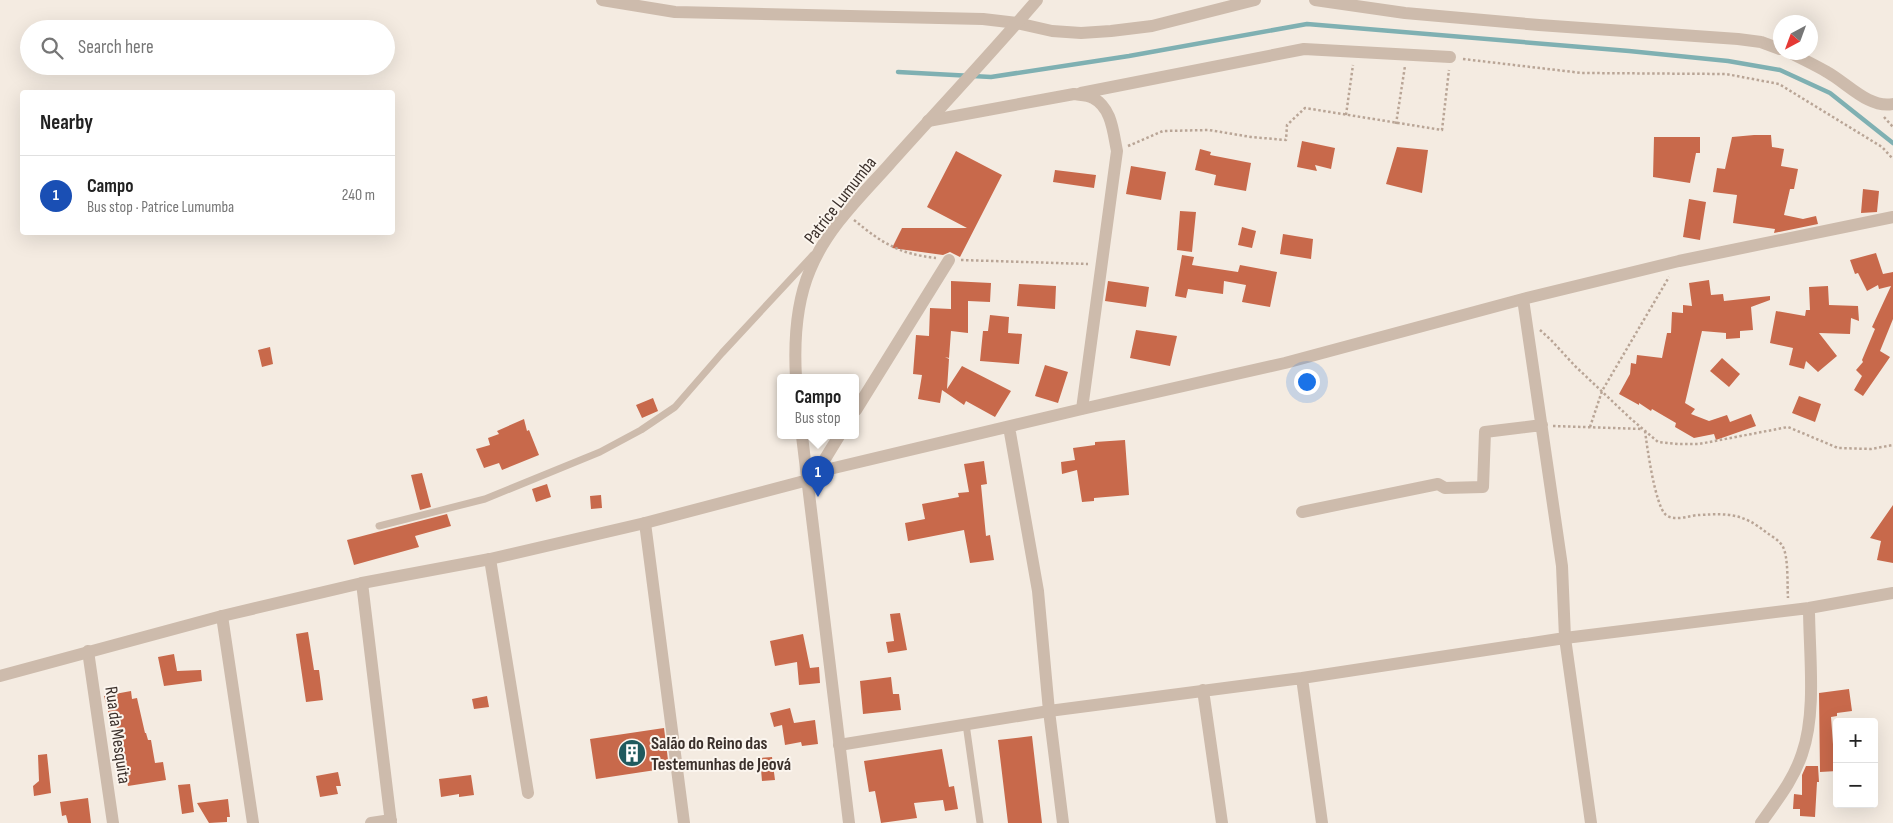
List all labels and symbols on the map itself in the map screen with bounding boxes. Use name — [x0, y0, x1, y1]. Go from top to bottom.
north arrow — [1773, 15, 1818, 60]
street label: Patrice Lumumba — [800, 153, 881, 248]
your location — [1294, 369, 1320, 395]
pin: 1 — [802, 456, 834, 497]
street label: Rua da Mesquita — [100, 685, 135, 785]
place label: Salão do Reino das Testemunhas de Jeová — [651, 733, 791, 775]
building icon: Salão do Reino das Testemunhas de Jeová — [617, 738, 647, 768]

